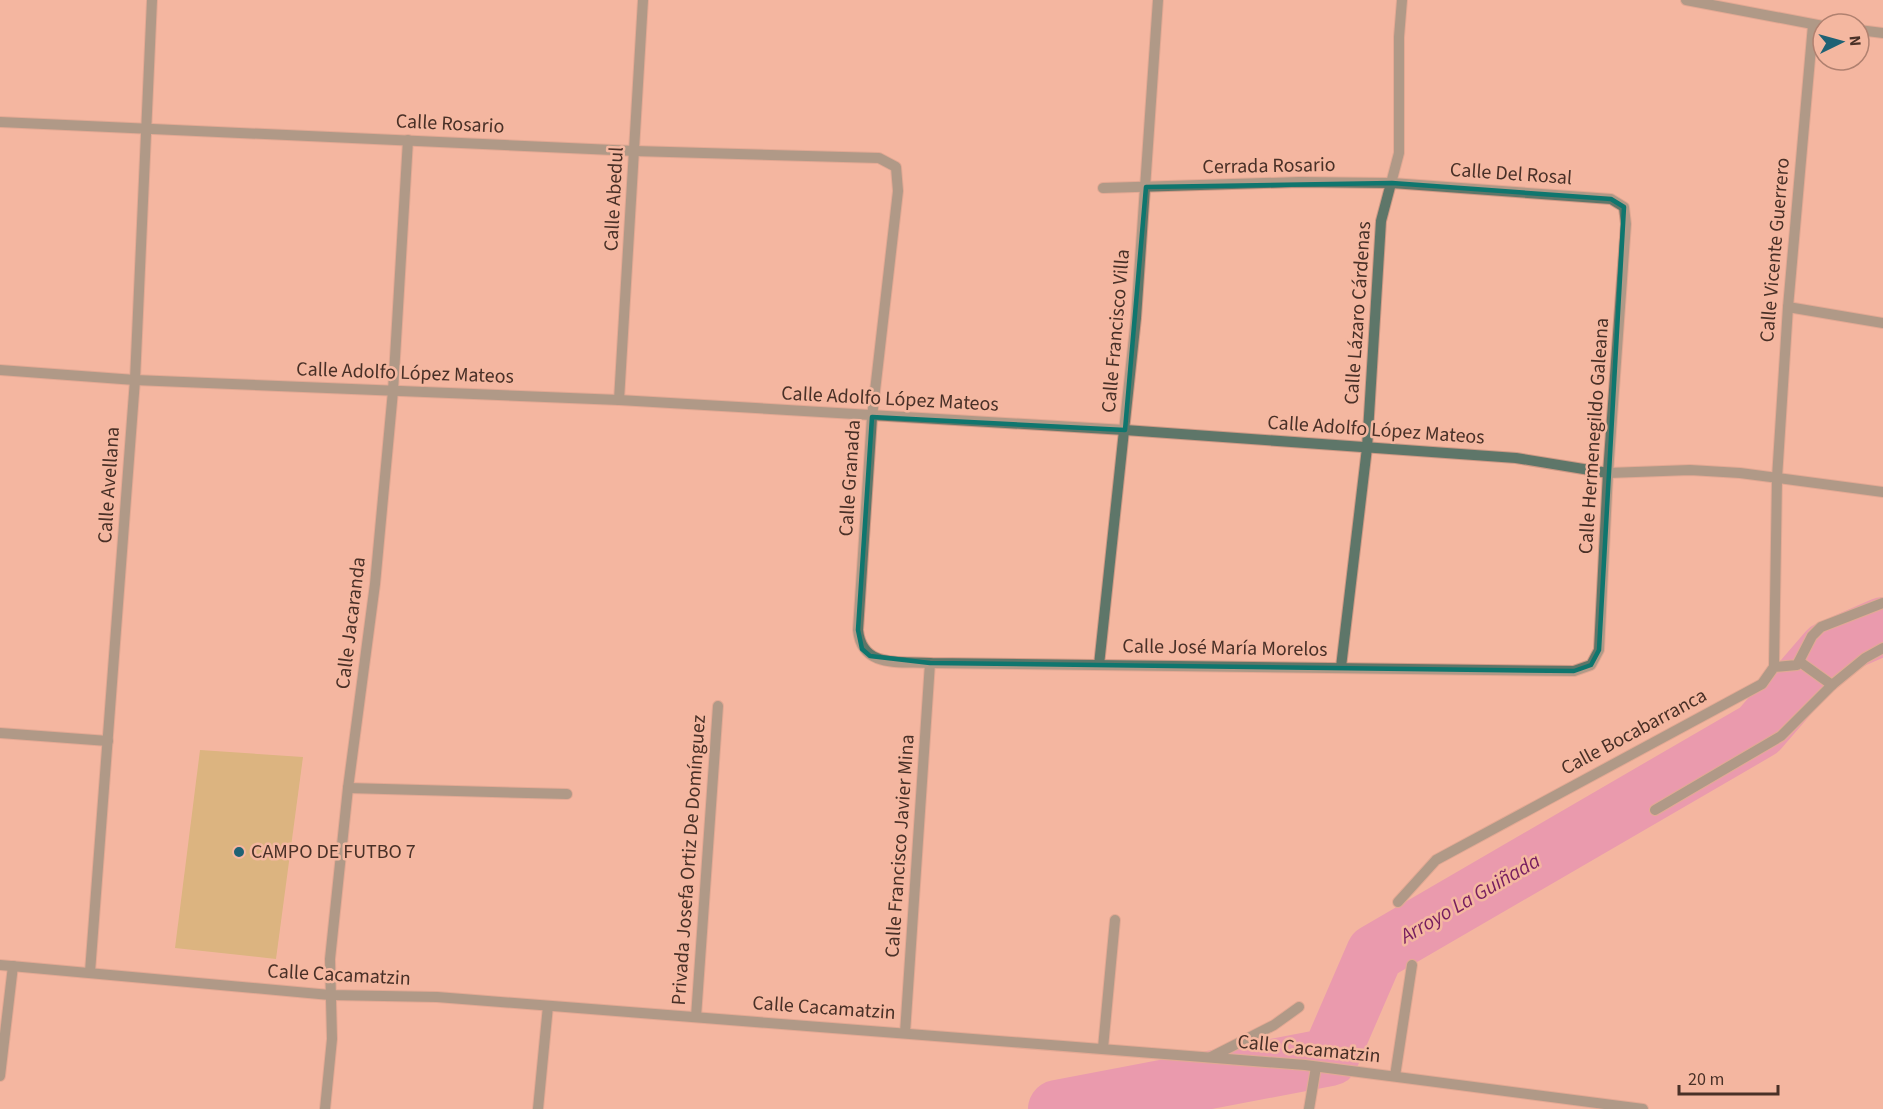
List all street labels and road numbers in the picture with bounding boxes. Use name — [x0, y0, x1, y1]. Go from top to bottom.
street label: Calle Rosario — [395, 107, 505, 141]
street label: Calle Abedul — [597, 146, 631, 252]
street label: Cerrada Rosario — [1202, 151, 1336, 181]
street label: Calle Del Rosal — [1449, 156, 1573, 192]
street label: Calle Vicente Guerrero — [1753, 157, 1797, 343]
street label: Calle Lázaro Cárdenas — [1338, 220, 1378, 406]
street label: Calle Francisco Villa — [1095, 248, 1137, 414]
street label: Calle Hermenegildo Galeana — [1572, 317, 1616, 555]
street label: Calle Adolfo López Mateos — [296, 355, 514, 391]
street label: Calle Adolfo López Mateos — [781, 379, 999, 419]
street label: Calle Adolfo López Mateos — [1266, 408, 1486, 452]
street label: Calle Granada — [832, 419, 868, 537]
street label: Calle Avellana — [91, 426, 127, 544]
street label: Calle Jacaranda — [329, 555, 373, 691]
street label: Calle José María Morelos — [1122, 632, 1328, 664]
street label: Calle Bocabarranca — [1556, 682, 1712, 782]
street label: Privada Josefa Ortiz De Domínguez — [665, 714, 713, 1006]
street label: Calle Francisco Javier Mina — [878, 733, 922, 959]
street label: Calle Cacamatzin — [267, 957, 411, 993]
street label: Calle Cacamatzin — [751, 989, 897, 1027]
street label: Calle Cacamatzin — [1236, 1028, 1382, 1070]

